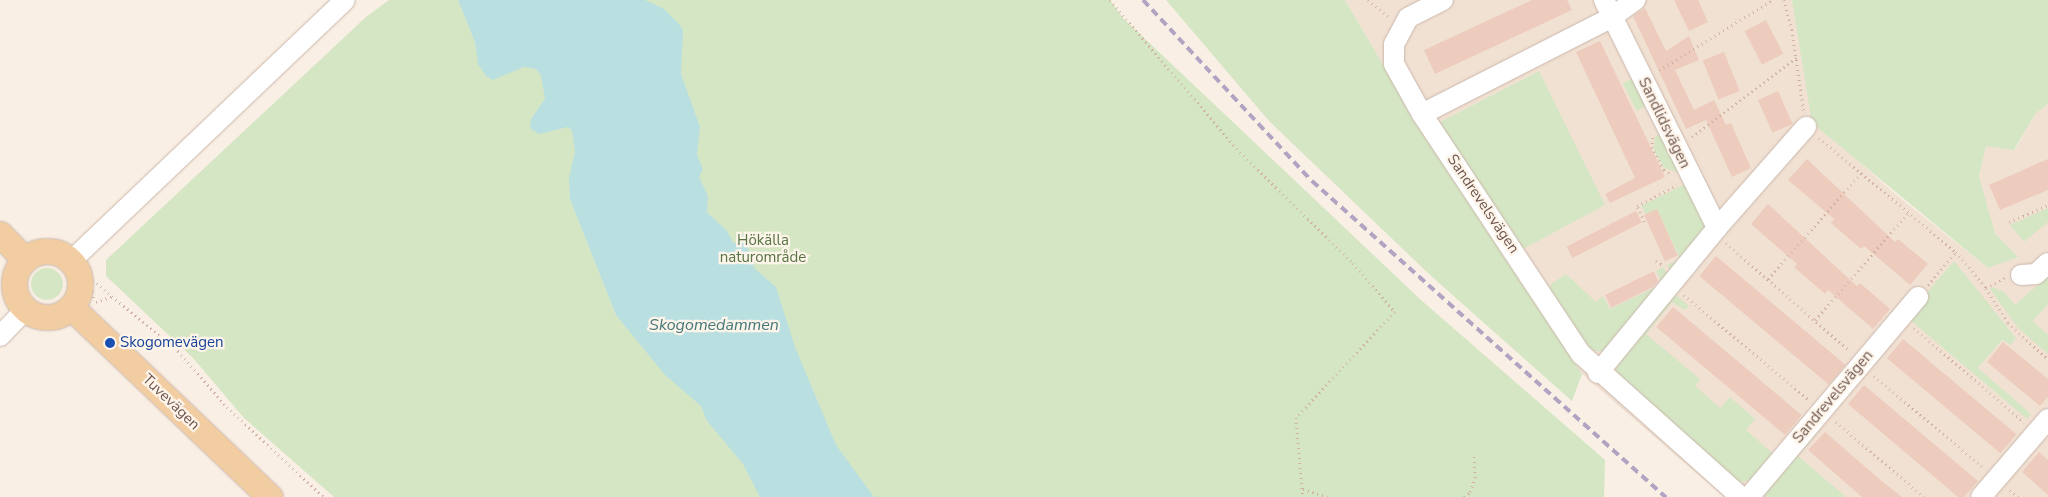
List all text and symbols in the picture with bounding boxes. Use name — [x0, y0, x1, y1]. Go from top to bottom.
street label: Sandlidsvägen — [1634, 75, 1694, 171]
street label: Sandrevelsvägen — [1443, 151, 1523, 257]
park label: Hökälla naturområde — [720, 231, 806, 266]
water label: Skogomedammen — [649, 315, 779, 335]
place label: Skogomevägen — [120, 334, 224, 352]
marker: Skogomevägen — [104, 337, 116, 349]
street label: Sandrevelsvägen — [1789, 347, 1877, 447]
street label: Tuvevägen — [139, 370, 203, 434]

